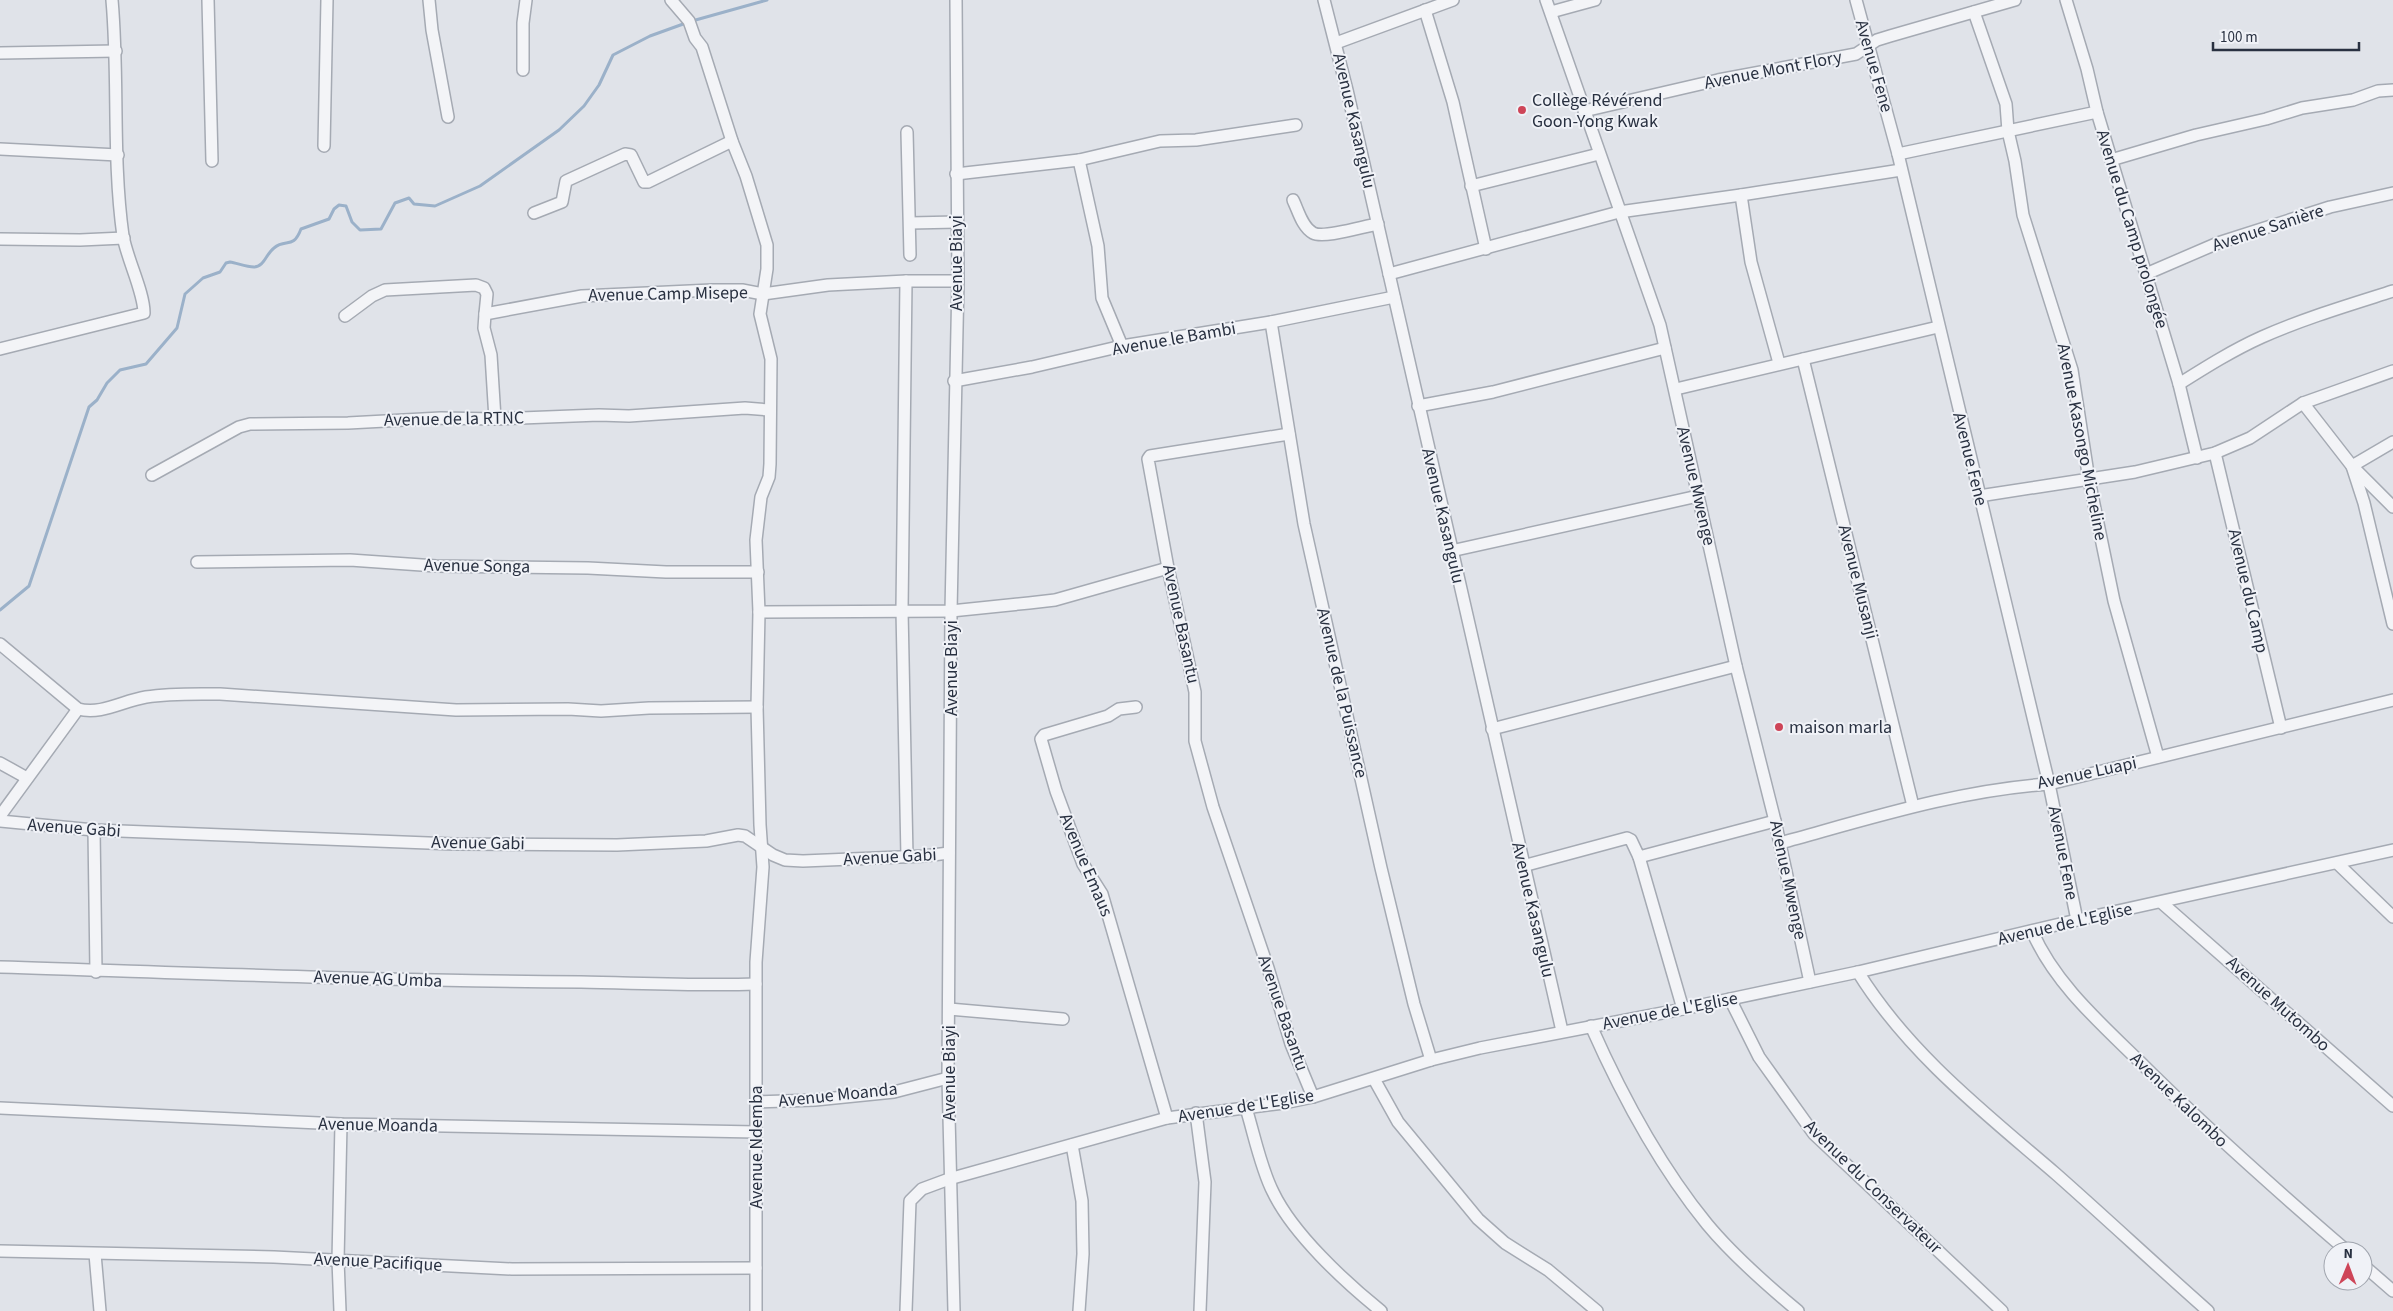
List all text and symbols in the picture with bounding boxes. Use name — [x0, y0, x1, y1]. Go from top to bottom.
street label: Avenue Fene — [1849, 17, 1899, 115]
scale bar — [2213, 20, 2359, 52]
text: 100 m — [2220, 27, 2258, 48]
street label: Avenue Mont Flory — [1702, 44, 1845, 96]
street label: Avenue Kasangulu — [1326, 51, 1382, 191]
place label: Collège Révérend Goon-Yong Kwak — [1532, 88, 1663, 134]
marker: Collège Révérend Goon-Yong Kwak — [1516, 104, 1528, 116]
street label: Avenue du Camp prolongée — [2090, 126, 2174, 332]
street label: Avenue Sanière — [2209, 198, 2327, 258]
street label: Avenue Biayi — [944, 215, 969, 311]
street label: Avenue Camp Misepe — [588, 280, 748, 308]
street label: Avenue le Bambi — [1110, 316, 1238, 362]
street label: Avenue Kasongo Micheline — [2051, 341, 2113, 543]
street label: Avenue de la RTNC — [384, 405, 524, 433]
street label: Avenue Fene — [1946, 410, 1994, 508]
street label: Avenue Mwenge — [1670, 424, 1722, 548]
street label: Avenue Kasangulu — [1415, 446, 1471, 586]
street label: Avenue Musanji — [1832, 522, 1884, 642]
street label: Avenue du Camp — [2222, 526, 2274, 656]
street label: Avenue Songa — [424, 553, 530, 579]
street label: Avenue Basantu — [1156, 562, 1206, 686]
street label: Avenue de la Puissance — [1310, 605, 1374, 781]
street label: Avenue Biayi — [939, 620, 964, 716]
place label: maison marla — [1789, 715, 1892, 740]
marker: maison marla — [1773, 721, 1785, 733]
street label: Avenue Luapi — [2035, 750, 2139, 796]
street label: Avenue Fene — [2042, 804, 2084, 902]
street label: Avenue Emaus — [1053, 810, 1119, 920]
street label: Avenue Gabi — [26, 812, 122, 844]
street label: Avenue Mwenge — [1763, 818, 1813, 942]
street label: Avenue Gabi — [431, 830, 525, 856]
street label: Avenue Kasangulu — [1505, 840, 1561, 980]
street label: Avenue Gabi — [843, 842, 937, 872]
street label: Avenue de L'Eglise — [1995, 896, 2135, 952]
street label: Avenue Mutombo — [2221, 950, 2335, 1058]
street label: Avenue Basantu — [1251, 952, 1315, 1074]
street label: Avenue AG Umba — [313, 964, 443, 994]
street label: Avenue de L'Eglise — [1600, 986, 1740, 1036]
street label: Avenue Biayi — [937, 1025, 962, 1121]
street label: Avenue Kalombo — [2124, 1047, 2234, 1153]
street label: Avenue Moanda — [777, 1076, 899, 1114]
street label: Avenue de L'Eglise — [1176, 1083, 1316, 1129]
street label: Avenue Ndemba — [744, 1085, 769, 1209]
street label: Avenue Moanda — [318, 1111, 438, 1139]
street label: Avenue du Conservateur — [1798, 1114, 1948, 1260]
north arrow — [2323, 1241, 2373, 1291]
text: N — [2343, 1244, 2353, 1264]
street label: Avenue Pacifique — [313, 1246, 443, 1278]

